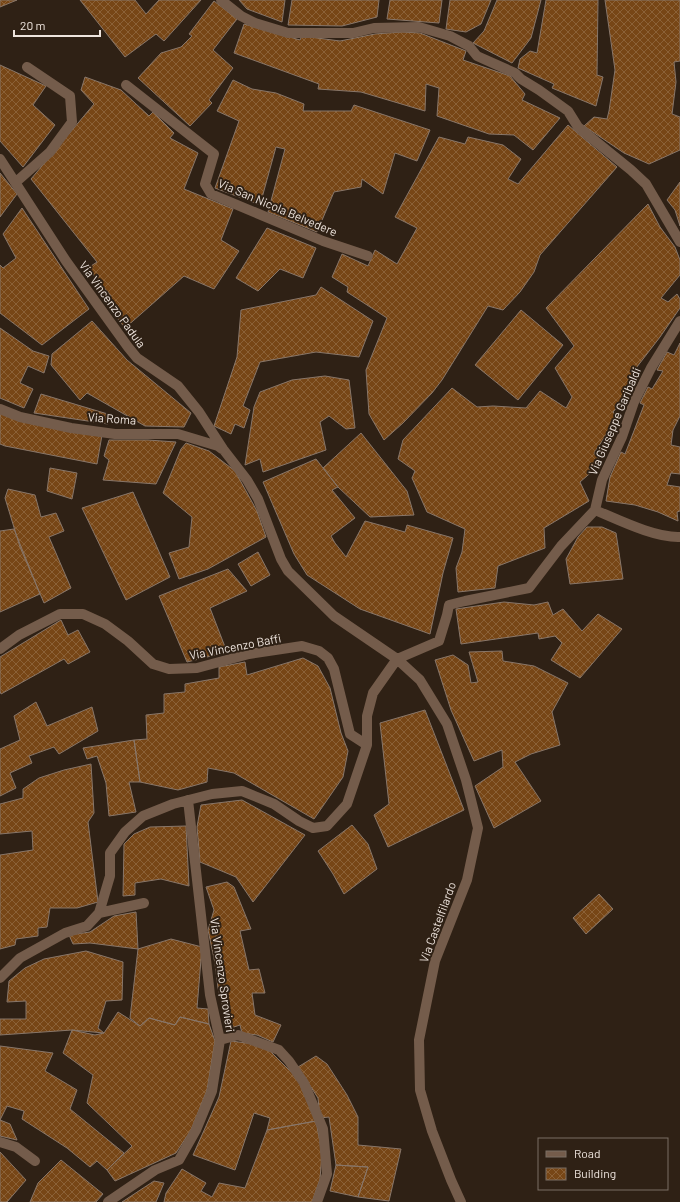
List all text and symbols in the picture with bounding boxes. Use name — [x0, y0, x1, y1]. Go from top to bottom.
scale bar — [14, 12, 100, 38]
text: 20 m — [20, 18, 46, 32]
street label: Via San Nicola Belvedere — [216, 176, 340, 238]
street label: Via Vincenzo Padula — [77, 258, 149, 350]
street label: Via Giuseppe Garibaldi — [585, 365, 643, 477]
street label: Via Roma — [87, 409, 137, 427]
street label: Via Vincenzo Baffi — [188, 630, 282, 662]
street label: Via Castelfilardo — [416, 880, 458, 964]
street label: Via Vincenzo Sprovieri — [208, 917, 238, 1033]
legend — [538, 1138, 668, 1190]
text: Road — [574, 1146, 601, 1160]
text: Building — [574, 1166, 616, 1180]

